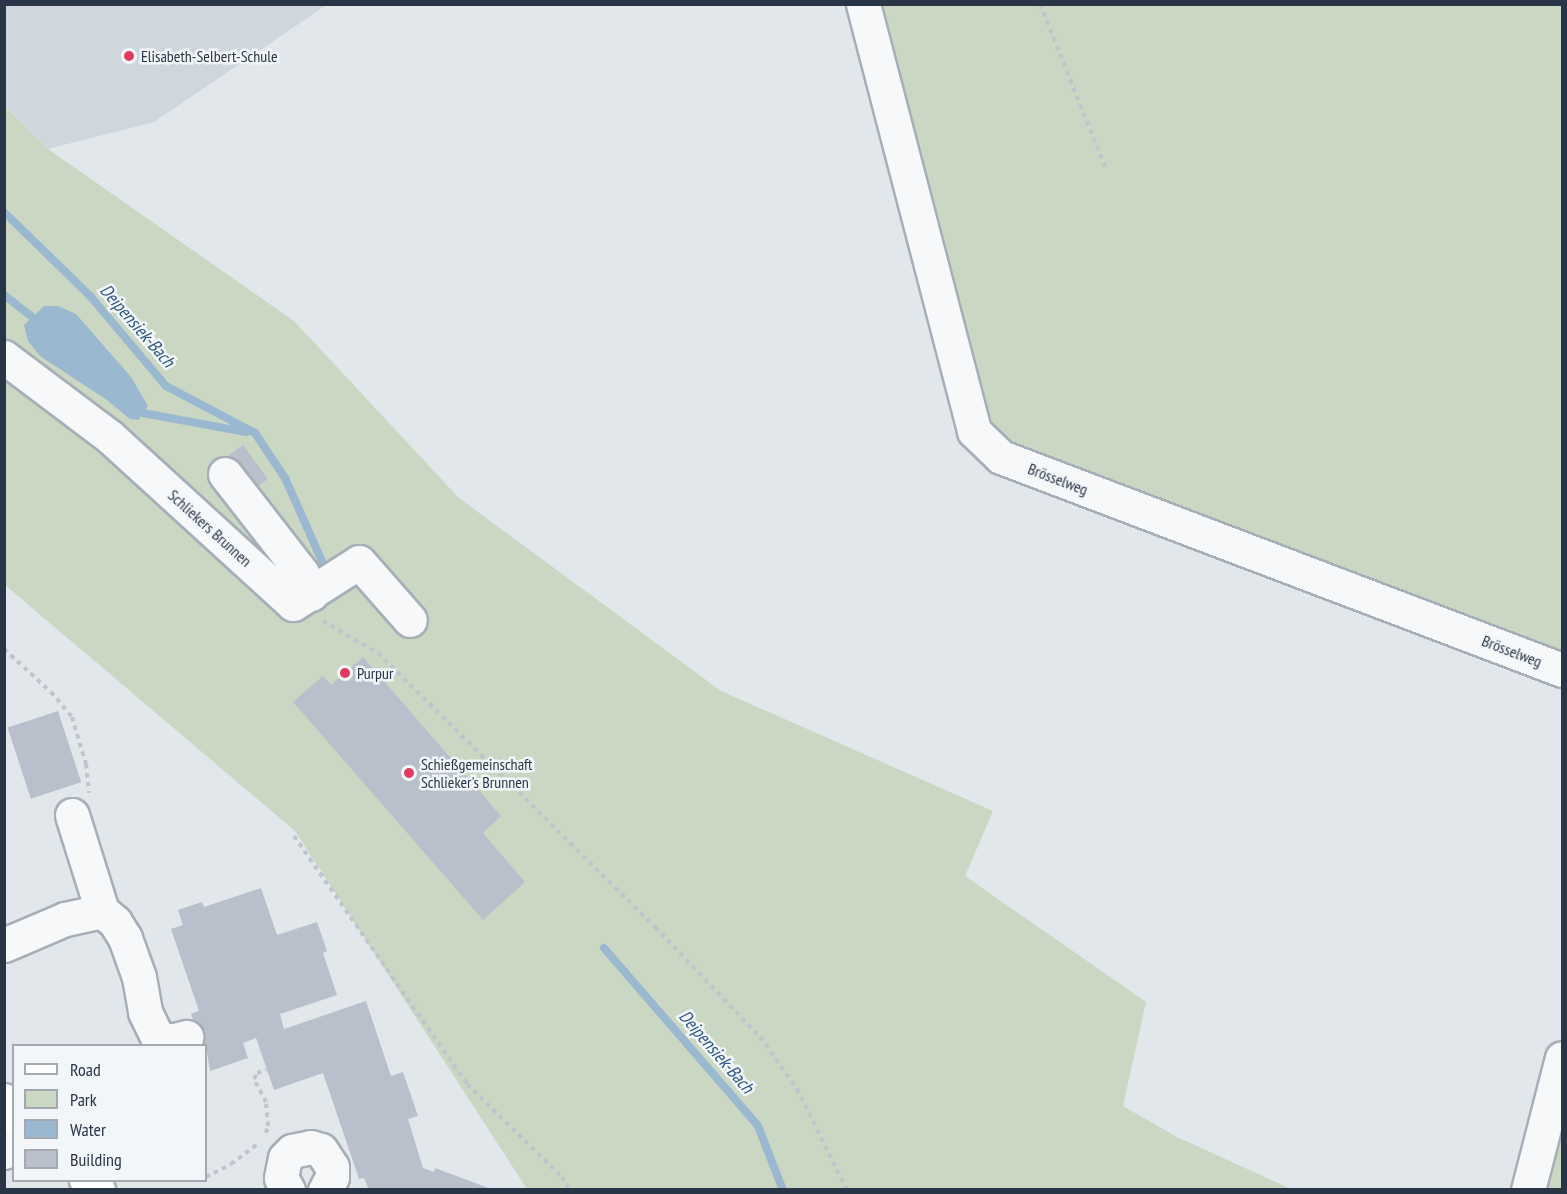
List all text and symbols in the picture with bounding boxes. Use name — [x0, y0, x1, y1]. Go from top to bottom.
place label: Elisabeth-Selbert-Schule — [141, 46, 278, 66]
marker: Elisabeth-Selbert-Schule — [122, 49, 136, 63]
water label: Deipensiek-Bach — [95, 280, 179, 372]
street label: Brösselweg — [1025, 459, 1091, 499]
street label: Schliekers Brunnen — [164, 485, 256, 571]
street label: Brösselweg — [1479, 631, 1545, 671]
place label: Purpur — [357, 663, 393, 683]
marker: Purpur — [338, 666, 352, 680]
place label: Schießgemeinschaft Schlieker's Brunnen — [421, 754, 532, 792]
marker: Schießgemeinschaft Schlieker's Brunnen — [402, 766, 416, 780]
water label: Deipensiek-Bach — [674, 1006, 758, 1098]
legend — [12, 1044, 207, 1182]
text: Road — [70, 1058, 101, 1081]
text: Park — [70, 1088, 97, 1111]
text: Water — [70, 1118, 106, 1141]
text: Building — [70, 1148, 122, 1171]

